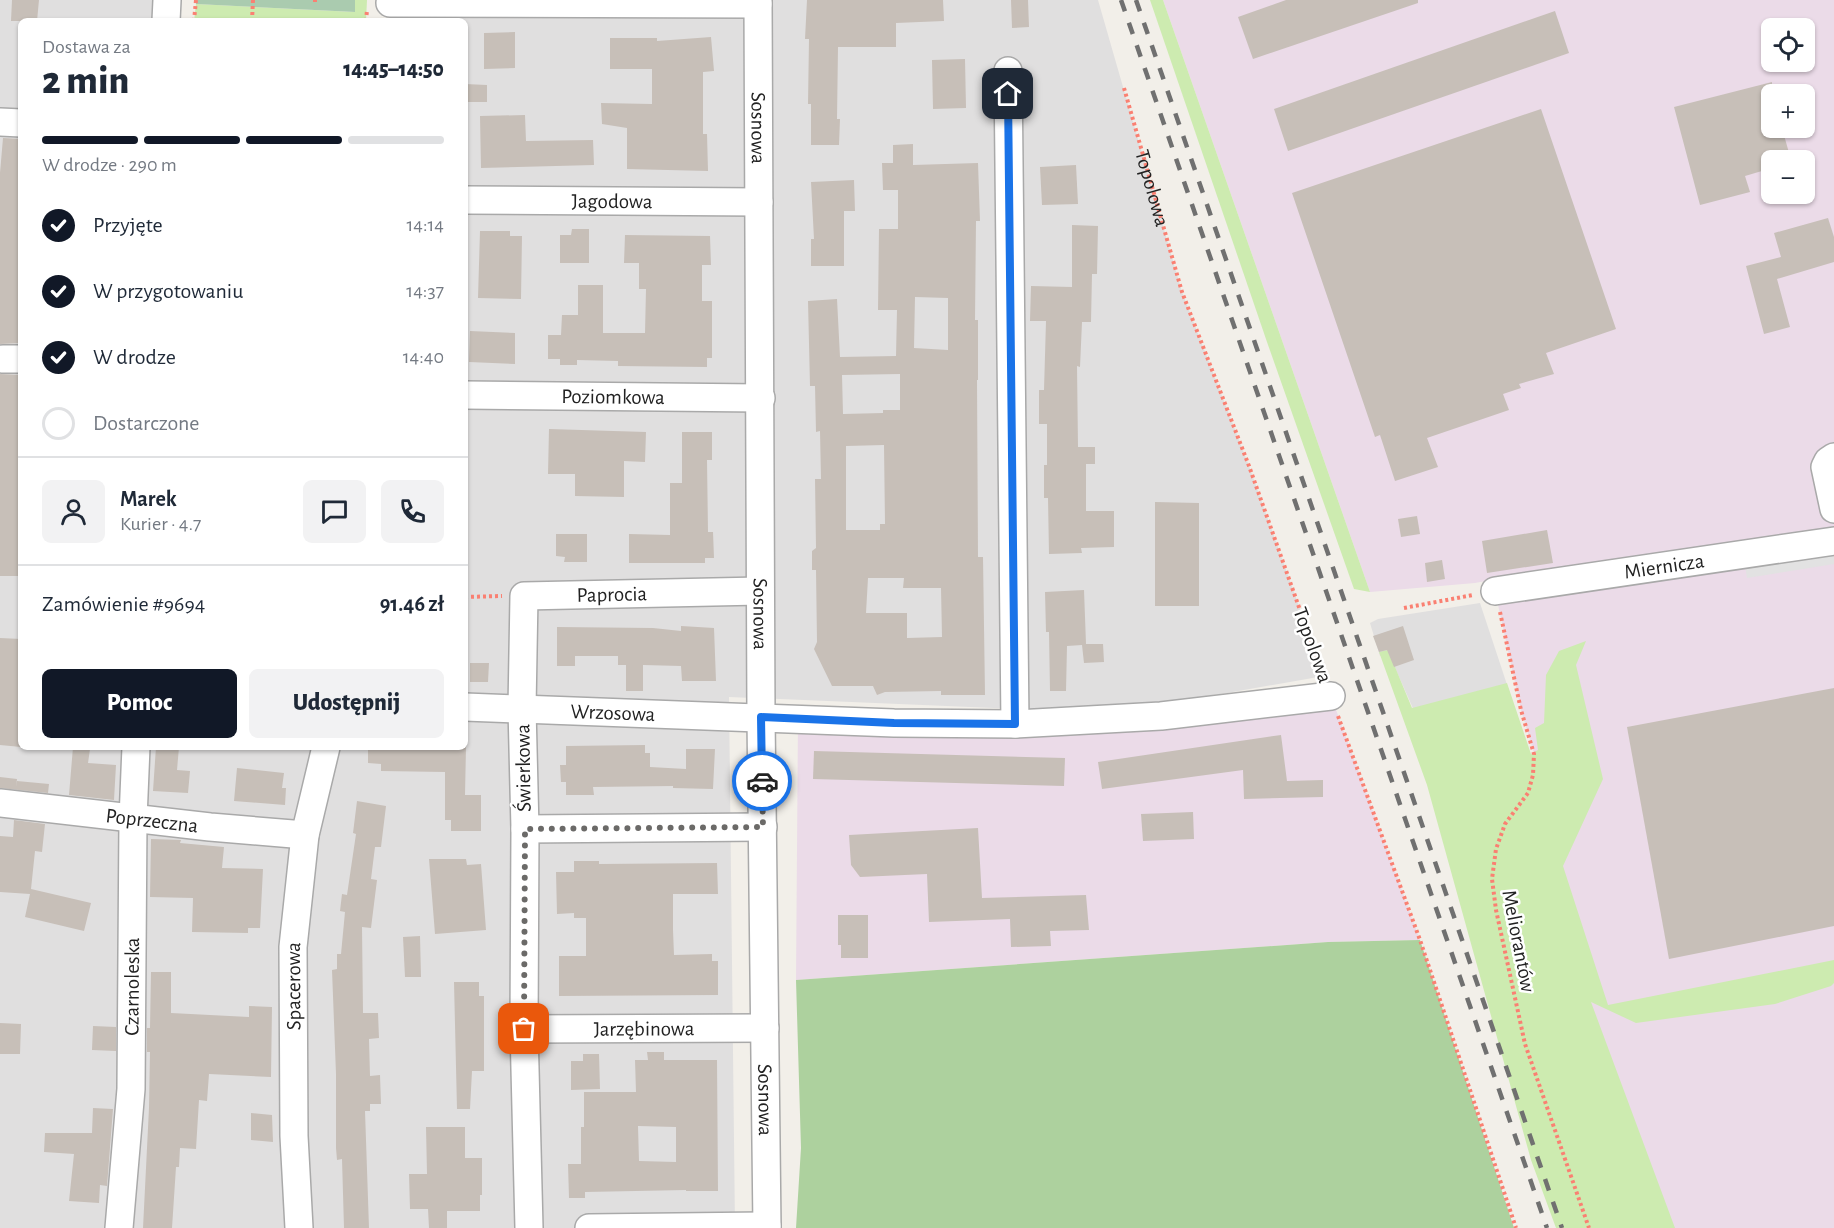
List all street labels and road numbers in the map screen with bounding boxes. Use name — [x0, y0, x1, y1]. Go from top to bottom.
street label: Sosnowa — [747, 92, 769, 164]
street label: Topolowa — [1131, 147, 1173, 229]
street label: Jagodowa — [572, 191, 653, 212]
street label: Poziomkowa — [561, 386, 665, 408]
street label: Miernicza — [1623, 550, 1706, 583]
street label: Sosnowa — [749, 578, 771, 650]
street label: Paprocia — [576, 583, 648, 606]
street label: Topolowa — [1289, 604, 1336, 686]
street label: Wrzosowa — [570, 701, 656, 725]
street label: Świerkowa — [509, 724, 535, 812]
street label: Poprzeczna — [105, 805, 200, 837]
street label: Meliorantów — [1498, 888, 1539, 994]
street label: Czarnoleska — [121, 937, 143, 1036]
street label: Spacerowa — [283, 941, 305, 1030]
street label: Jarzębinowa — [594, 1018, 695, 1040]
street label: Sosnowa — [754, 1064, 776, 1136]

